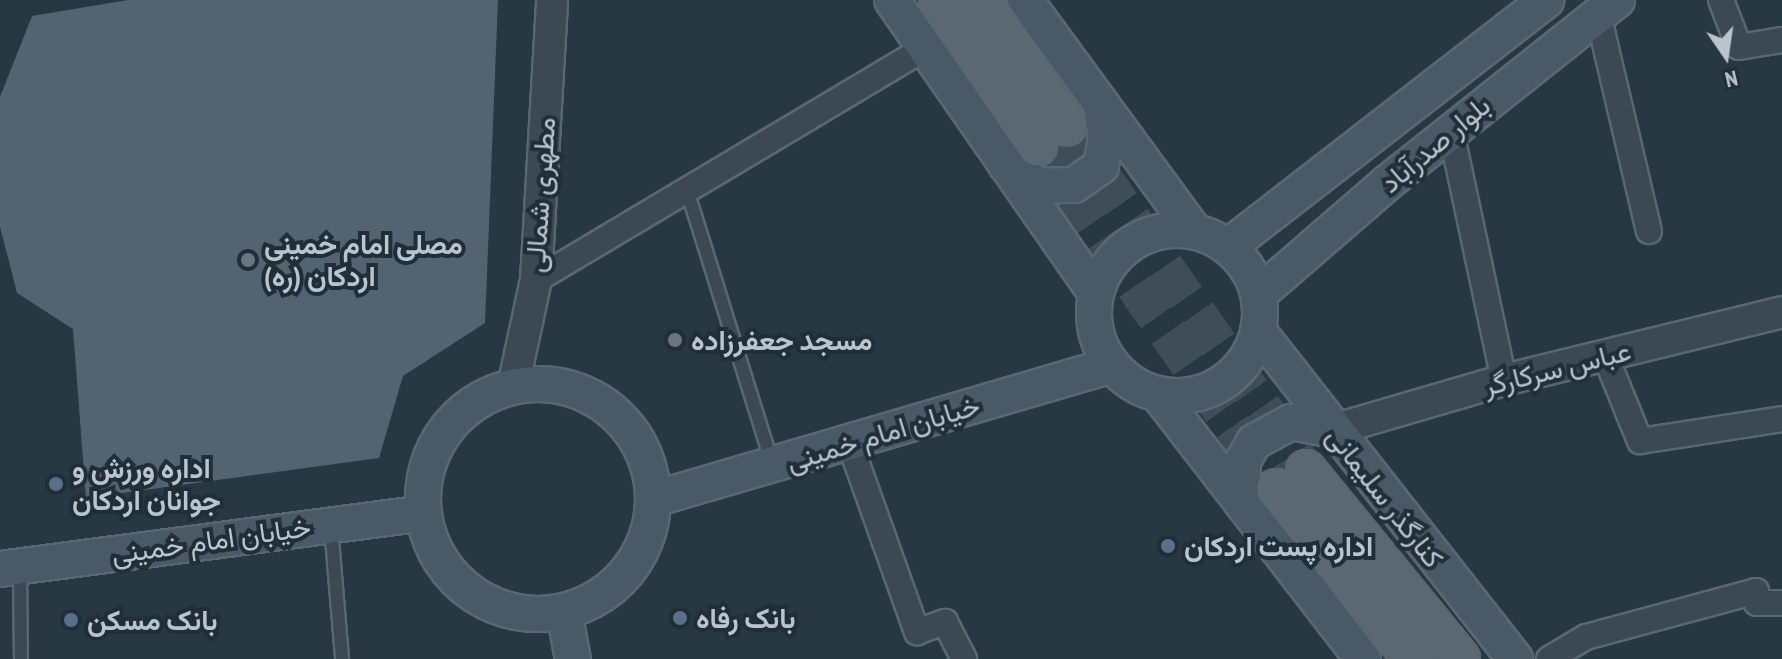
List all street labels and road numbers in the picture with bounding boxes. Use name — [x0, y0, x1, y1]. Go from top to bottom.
street label: بلوار صدرآباد — [1373, 88, 1497, 200]
street label: مطهری شمالی — [518, 116, 562, 274]
street label: عباس سرکارگر — [1480, 333, 1634, 403]
street label: خیابان امام خمینی — [782, 388, 984, 478]
street label: کنارگذر سلیمانی — [1320, 420, 1450, 574]
street label: خیابان امام خمینی — [109, 509, 313, 571]

